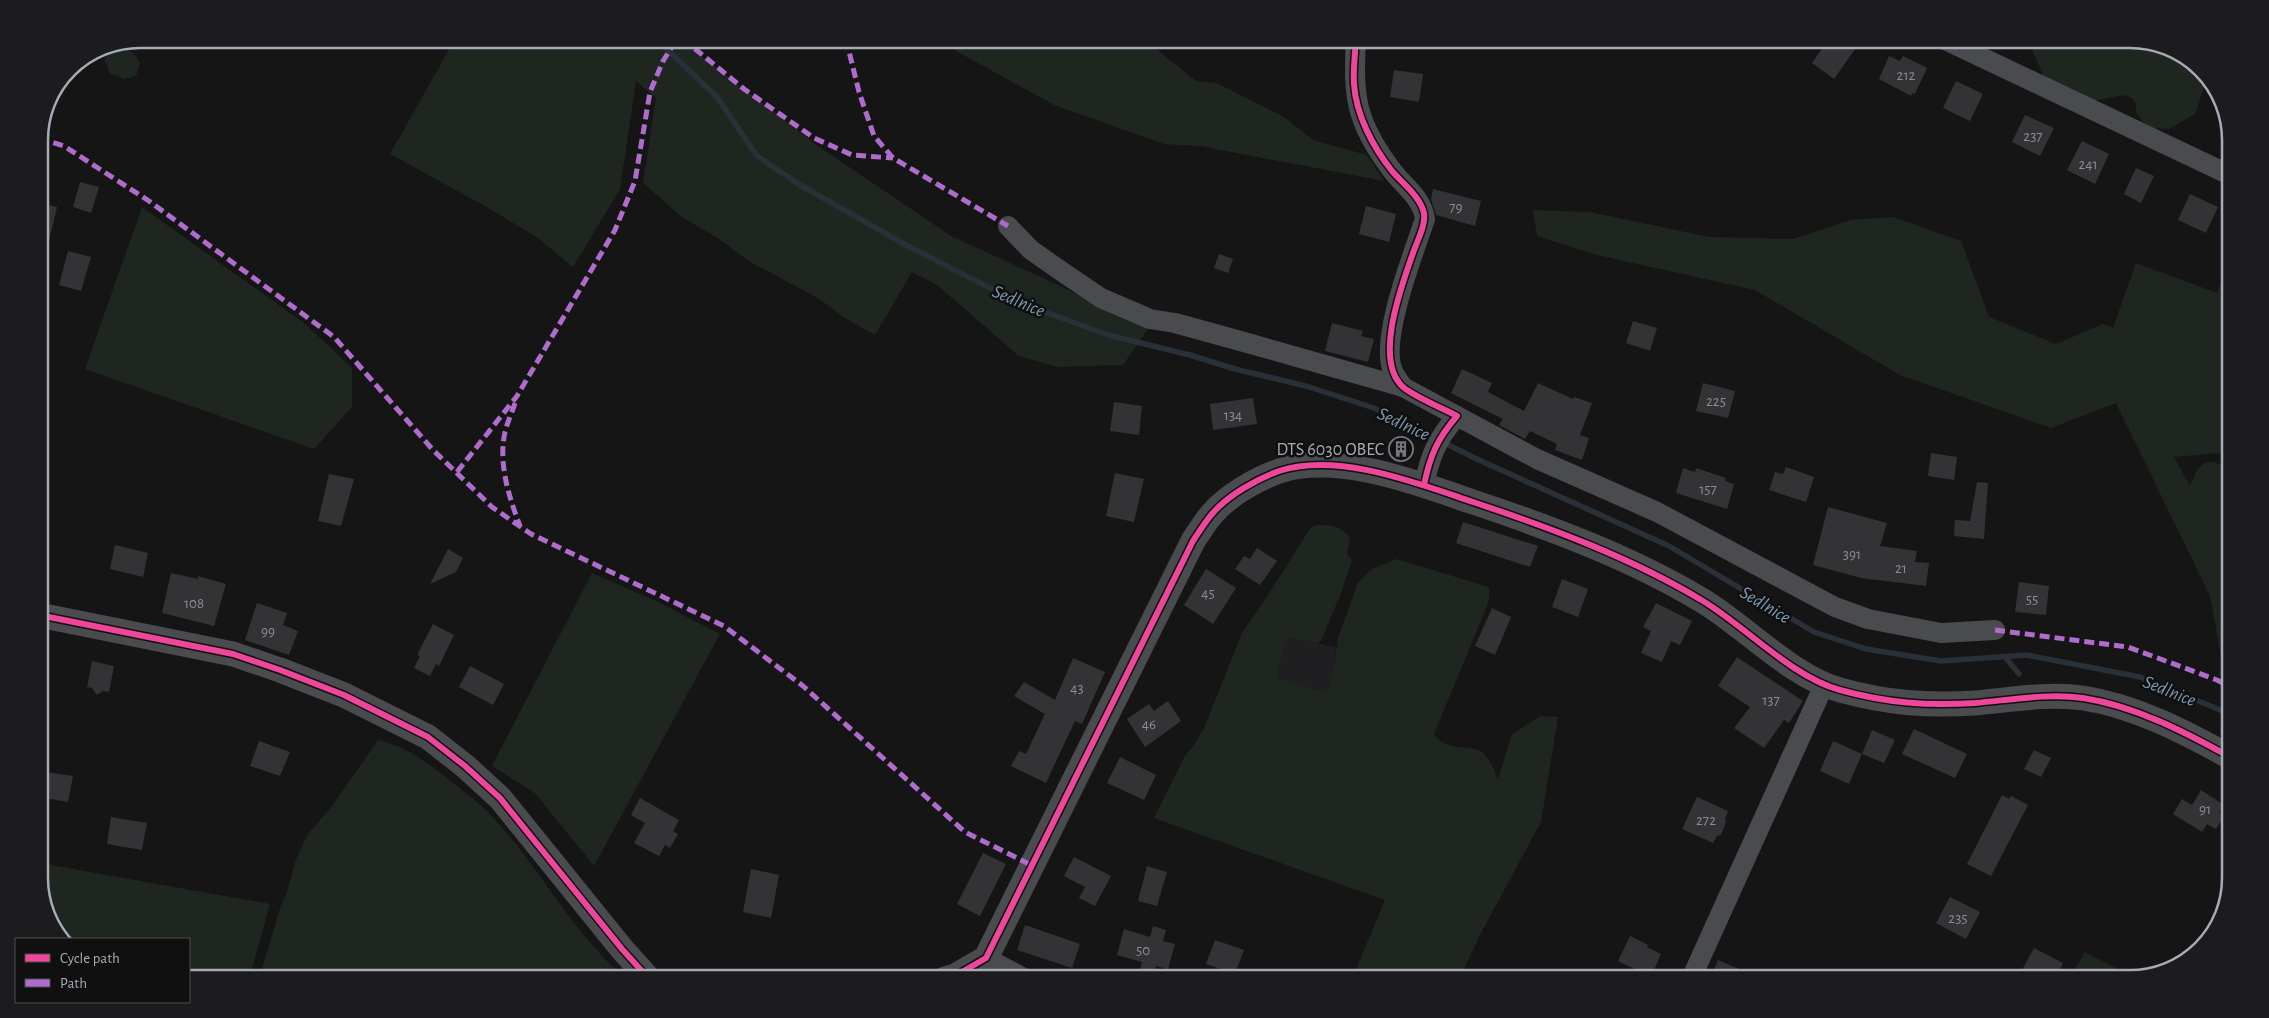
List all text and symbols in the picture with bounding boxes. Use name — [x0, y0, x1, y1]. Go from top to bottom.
house number: 212 — [1897, 68, 1916, 83]
house number: 237 — [2023, 129, 2043, 144]
house number: 241 — [2078, 157, 2098, 172]
house number: 79 — [1449, 200, 1463, 215]
water label: Sedlnice — [989, 282, 1047, 321]
house number: 225 — [1706, 394, 1726, 409]
water label: Sedlnice — [1374, 404, 1432, 445]
house number: 134 — [1224, 408, 1242, 423]
building icon: DTS 6030 OBEC — [1388, 436, 1414, 462]
place label: DTS 6030 OBEC — [1276, 441, 1384, 459]
house number: 157 — [1699, 482, 1717, 497]
house number: 391 — [1843, 547, 1861, 562]
house number: 21 — [1895, 561, 1907, 576]
water label: Sedlnice — [1737, 583, 1794, 628]
house number: 45 — [1201, 586, 1215, 601]
house number: 55 — [2026, 592, 2038, 607]
house number: 108 — [184, 596, 204, 611]
house number: 99 — [261, 624, 275, 639]
water label: Sedlnice — [2140, 672, 2199, 711]
house number: 43 — [1070, 681, 1084, 696]
house number: 137 — [1762, 693, 1780, 708]
house number: 46 — [1142, 717, 1156, 732]
house number: 91 — [2199, 802, 2211, 817]
house number: 272 — [1696, 813, 1716, 828]
house number: 235 — [1948, 911, 1968, 926]
legend — [15, 938, 190, 1003]
house number: 50 — [1136, 943, 1150, 958]
text: Cycle path — [60, 951, 120, 966]
text: Path — [60, 976, 87, 991]

